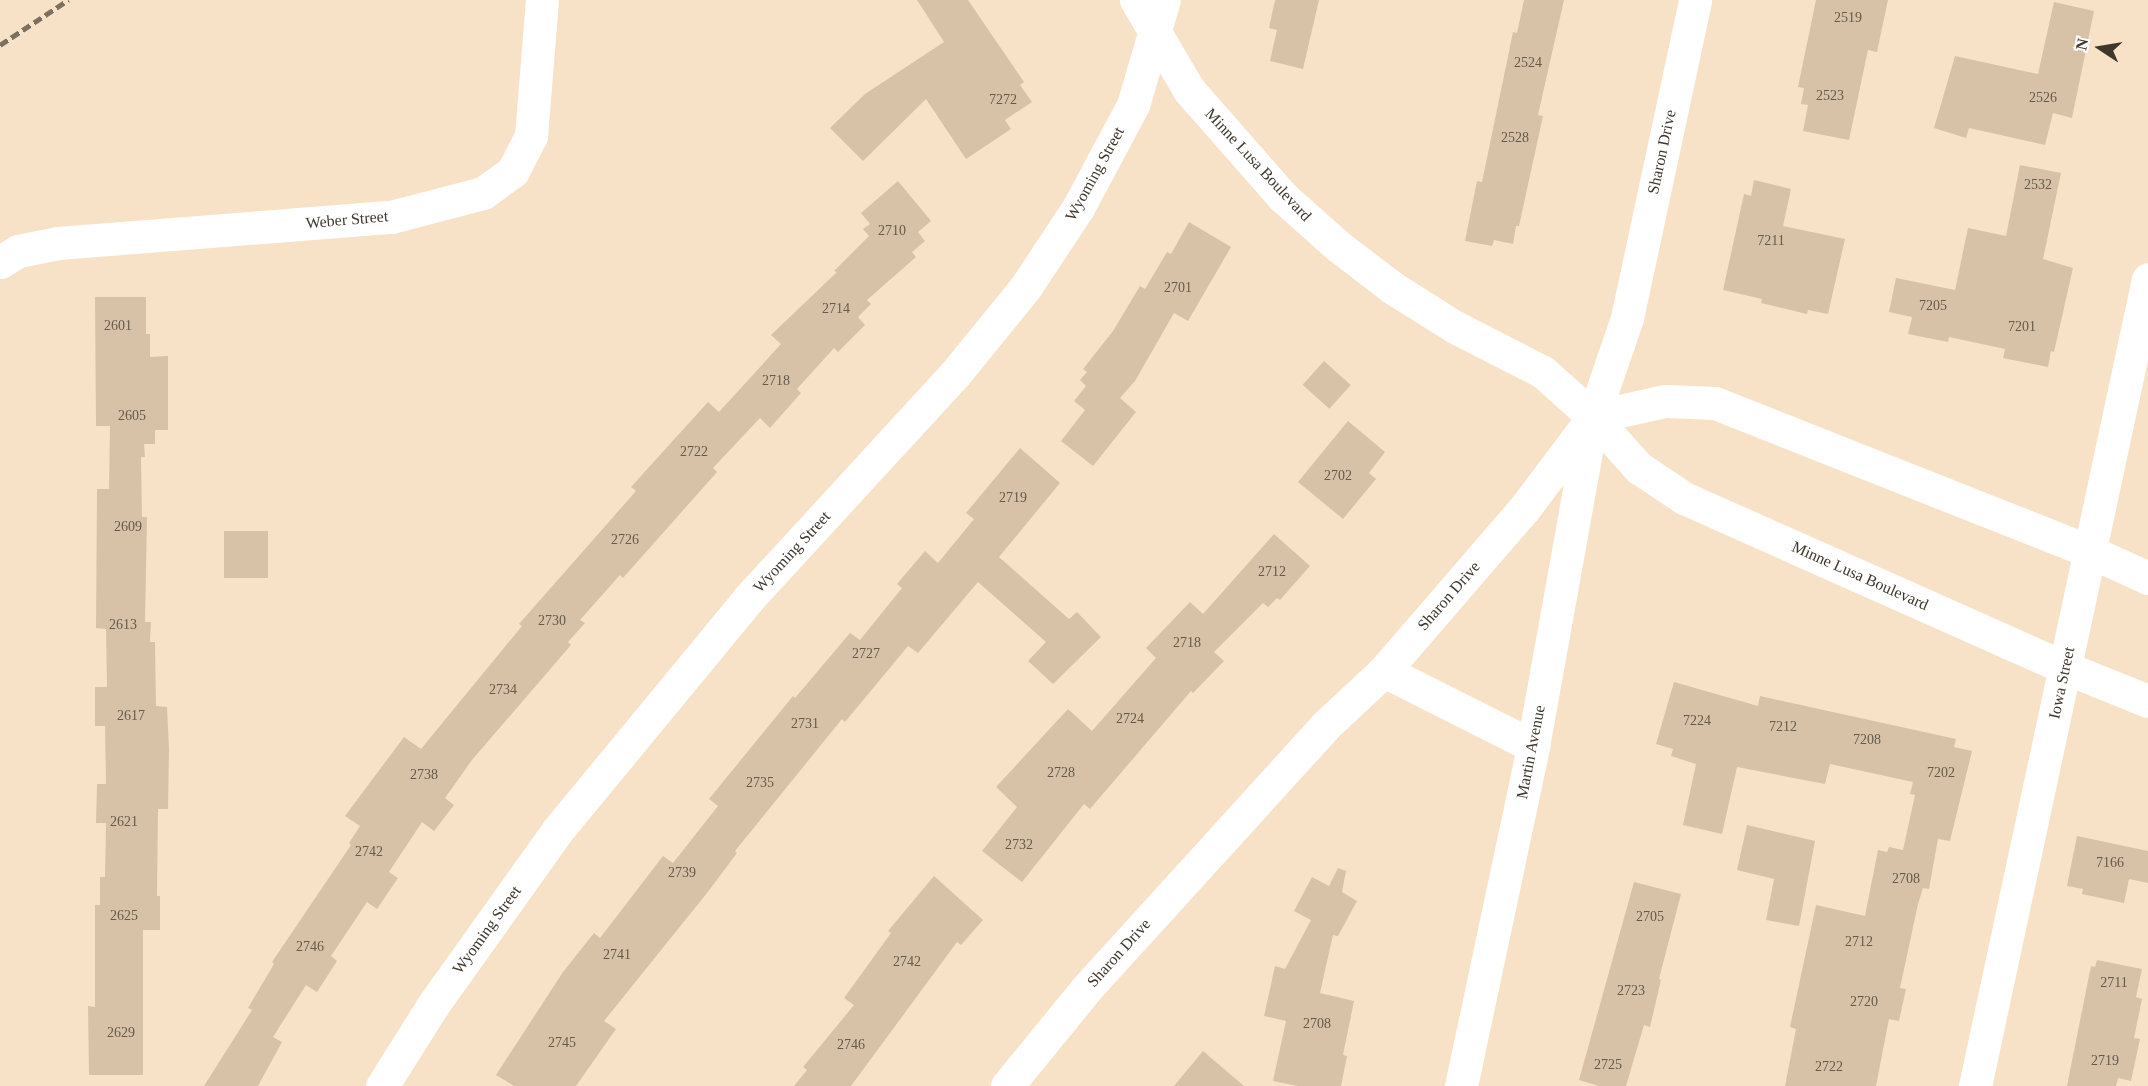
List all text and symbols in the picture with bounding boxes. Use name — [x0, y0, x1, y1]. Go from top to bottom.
house number: 2519 — [1834, 10, 1862, 26]
north arrow — [2070, 18, 2130, 78]
text: N — [2072, 37, 2091, 52]
house number: 2524 — [1514, 55, 1542, 71]
house number: 2523 — [1816, 88, 1844, 104]
house number: 2526 — [2029, 90, 2057, 106]
house number: 7272 — [989, 92, 1017, 108]
street label: Minne Lusa Boulevard — [1201, 105, 1315, 225]
street label: Sharon Drive — [1644, 108, 1680, 196]
street label: Wyoming Street — [1061, 124, 1129, 224]
house number: 2528 — [1501, 130, 1529, 146]
house number: 2532 — [2024, 177, 2052, 193]
street label: Weber Street — [305, 207, 389, 233]
house number: 2710 — [878, 223, 906, 239]
house number: 7211 — [1757, 233, 1785, 249]
house number: 2701 — [1164, 280, 1192, 296]
house number: 7205 — [1919, 298, 1947, 314]
house number: 2714 — [822, 301, 850, 317]
house number: 2601 — [104, 318, 132, 334]
house number: 7201 — [2008, 319, 2036, 335]
house number: 2718 — [762, 373, 790, 389]
house number: 2605 — [118, 408, 146, 424]
house number: 2722 — [680, 444, 708, 460]
house number: 2702 — [1324, 468, 1352, 484]
house number: 2719 — [999, 490, 1027, 506]
street label: Wyoming Street — [749, 507, 835, 597]
house number: 2609 — [114, 519, 142, 535]
house number: 2726 — [611, 532, 639, 548]
street label: Minne Lusa Boulevard — [1789, 537, 1931, 615]
street label: Sharon Drive — [1414, 557, 1484, 635]
house number: 2712 — [1258, 564, 1286, 580]
house number: 2730 — [538, 613, 566, 629]
house number: 2613 — [109, 617, 137, 633]
house number: 2718 — [1173, 635, 1201, 651]
street label: Iowa Street — [2045, 645, 2079, 721]
house number: 2727 — [852, 646, 880, 662]
house number: 2734 — [489, 682, 517, 698]
street label: Martin Avenue — [1512, 703, 1550, 801]
house number: 2617 — [117, 708, 145, 724]
house number: 2724 — [1116, 711, 1144, 727]
house number: 7224 — [1683, 713, 1711, 729]
house number: 2731 — [791, 716, 819, 732]
house number: 7212 — [1769, 719, 1797, 735]
house number: 7208 — [1853, 732, 1881, 748]
house number: 2728 — [1047, 765, 1075, 781]
house number: 7202 — [1927, 765, 1955, 781]
house number: 2738 — [410, 767, 438, 783]
house number: 2735 — [746, 775, 774, 791]
house number: 2621 — [110, 814, 138, 830]
house number: 2732 — [1005, 837, 1033, 853]
house number: 2742 — [355, 844, 383, 860]
house number: 7166 — [2096, 855, 2124, 871]
house number: 2739 — [668, 865, 696, 881]
house number: 2708 — [1892, 871, 1920, 887]
street label: Wyoming Street — [449, 882, 525, 978]
house number: 2625 — [110, 908, 138, 924]
house number: 2705 — [1636, 909, 1664, 925]
street label: Sharon Drive — [1083, 915, 1155, 991]
house number: 2712 — [1845, 934, 1873, 950]
house number: 2746 — [296, 939, 324, 955]
house number: 2741 — [603, 947, 631, 963]
house number: 2742 — [893, 954, 921, 970]
house number: 2711 — [2100, 975, 2128, 991]
house number: 2723 — [1617, 983, 1645, 999]
house number: 2720 — [1850, 994, 1878, 1010]
house number: 2708 — [1303, 1016, 1331, 1032]
house number: 2629 — [107, 1025, 135, 1041]
house number: 2745 — [548, 1035, 576, 1051]
house number: 2746 — [837, 1037, 865, 1053]
house number: 2719 — [2091, 1053, 2119, 1069]
house number: 2725 — [1594, 1057, 1622, 1073]
house number: 2722 — [1815, 1059, 1843, 1075]

